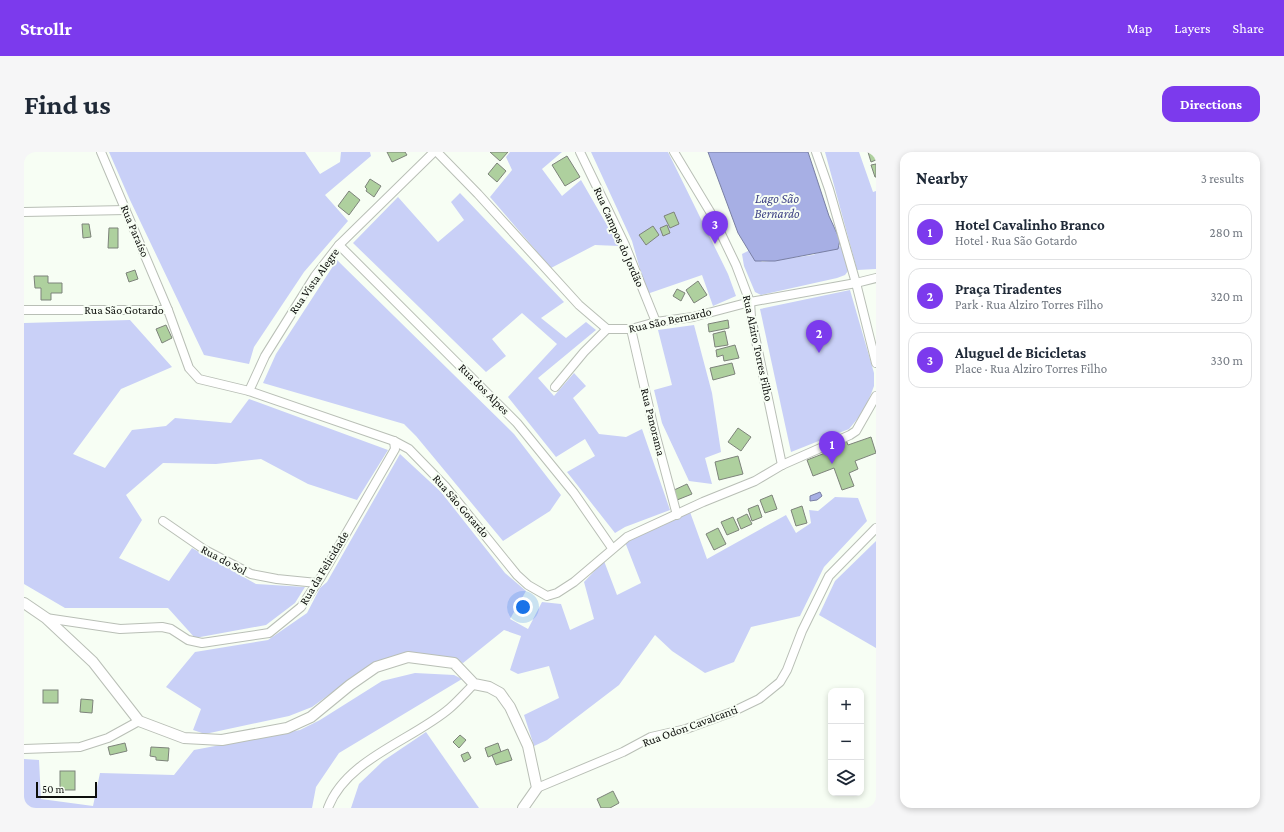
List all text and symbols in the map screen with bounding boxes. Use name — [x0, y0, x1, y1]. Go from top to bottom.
text: Strollr — [20, 18, 72, 39]
text: Map — [1127, 20, 1152, 36]
text: Layers — [1174, 20, 1211, 36]
text: Share — [1233, 20, 1264, 36]
button: Directions — [1162, 86, 1260, 122]
text: Find us — [24, 89, 111, 120]
text: Nearby — [916, 169, 968, 188]
text: 3 results — [1201, 171, 1244, 186]
street label: Rua Campos do Jordão — [591, 185, 647, 289]
water label: Lago São Bernardo — [754, 191, 800, 221]
street label: Rua Paraíso — [118, 203, 152, 259]
pin: 3 — [702, 211, 728, 244]
text: Hotel Cavalinho Branco — [955, 217, 1105, 233]
text: 1 — [928, 225, 932, 240]
text: 280 m — [1210, 225, 1243, 240]
text: Hotel · Rua São Gotardo — [955, 233, 1077, 248]
street label: Rua Vista Alegre — [286, 245, 342, 317]
text: Praça Tiradentes — [955, 281, 1062, 297]
text: 2 — [927, 289, 933, 304]
text: 320 m — [1210, 289, 1243, 304]
street label: Rua Alziro Torres Filho — [740, 294, 776, 402]
text: Park · Rua Alziro Torres Filho — [955, 297, 1103, 312]
street label: Rua São Gotardo — [84, 303, 164, 317]
street label: Rua São Bernardo — [627, 304, 713, 336]
pin: 2 — [806, 320, 832, 353]
text: Aluguel de Bicicletas — [955, 345, 1086, 361]
text: 3 — [927, 353, 933, 368]
text: 330 m — [1210, 353, 1243, 368]
street label: Rua dos Alpes — [456, 361, 513, 418]
text: Place · Rua Alziro Torres Filho — [955, 361, 1107, 376]
street label: Rua Panorama — [638, 387, 668, 458]
pin: 1 — [819, 431, 845, 464]
street label: Rua São Gotardo — [430, 471, 492, 541]
street label: Rua da Felicidade — [296, 529, 352, 607]
street label: Rua do Sol — [199, 542, 249, 578]
your location — [513, 597, 533, 617]
map controls — [828, 688, 864, 796]
button: + — [828, 688, 864, 724]
street label: Rua Odon Cavalcanti — [640, 702, 740, 750]
button: − — [828, 724, 864, 760]
button: layers — [828, 760, 864, 796]
scale bar — [36, 780, 97, 799]
text: 50 m — [42, 783, 64, 795]

